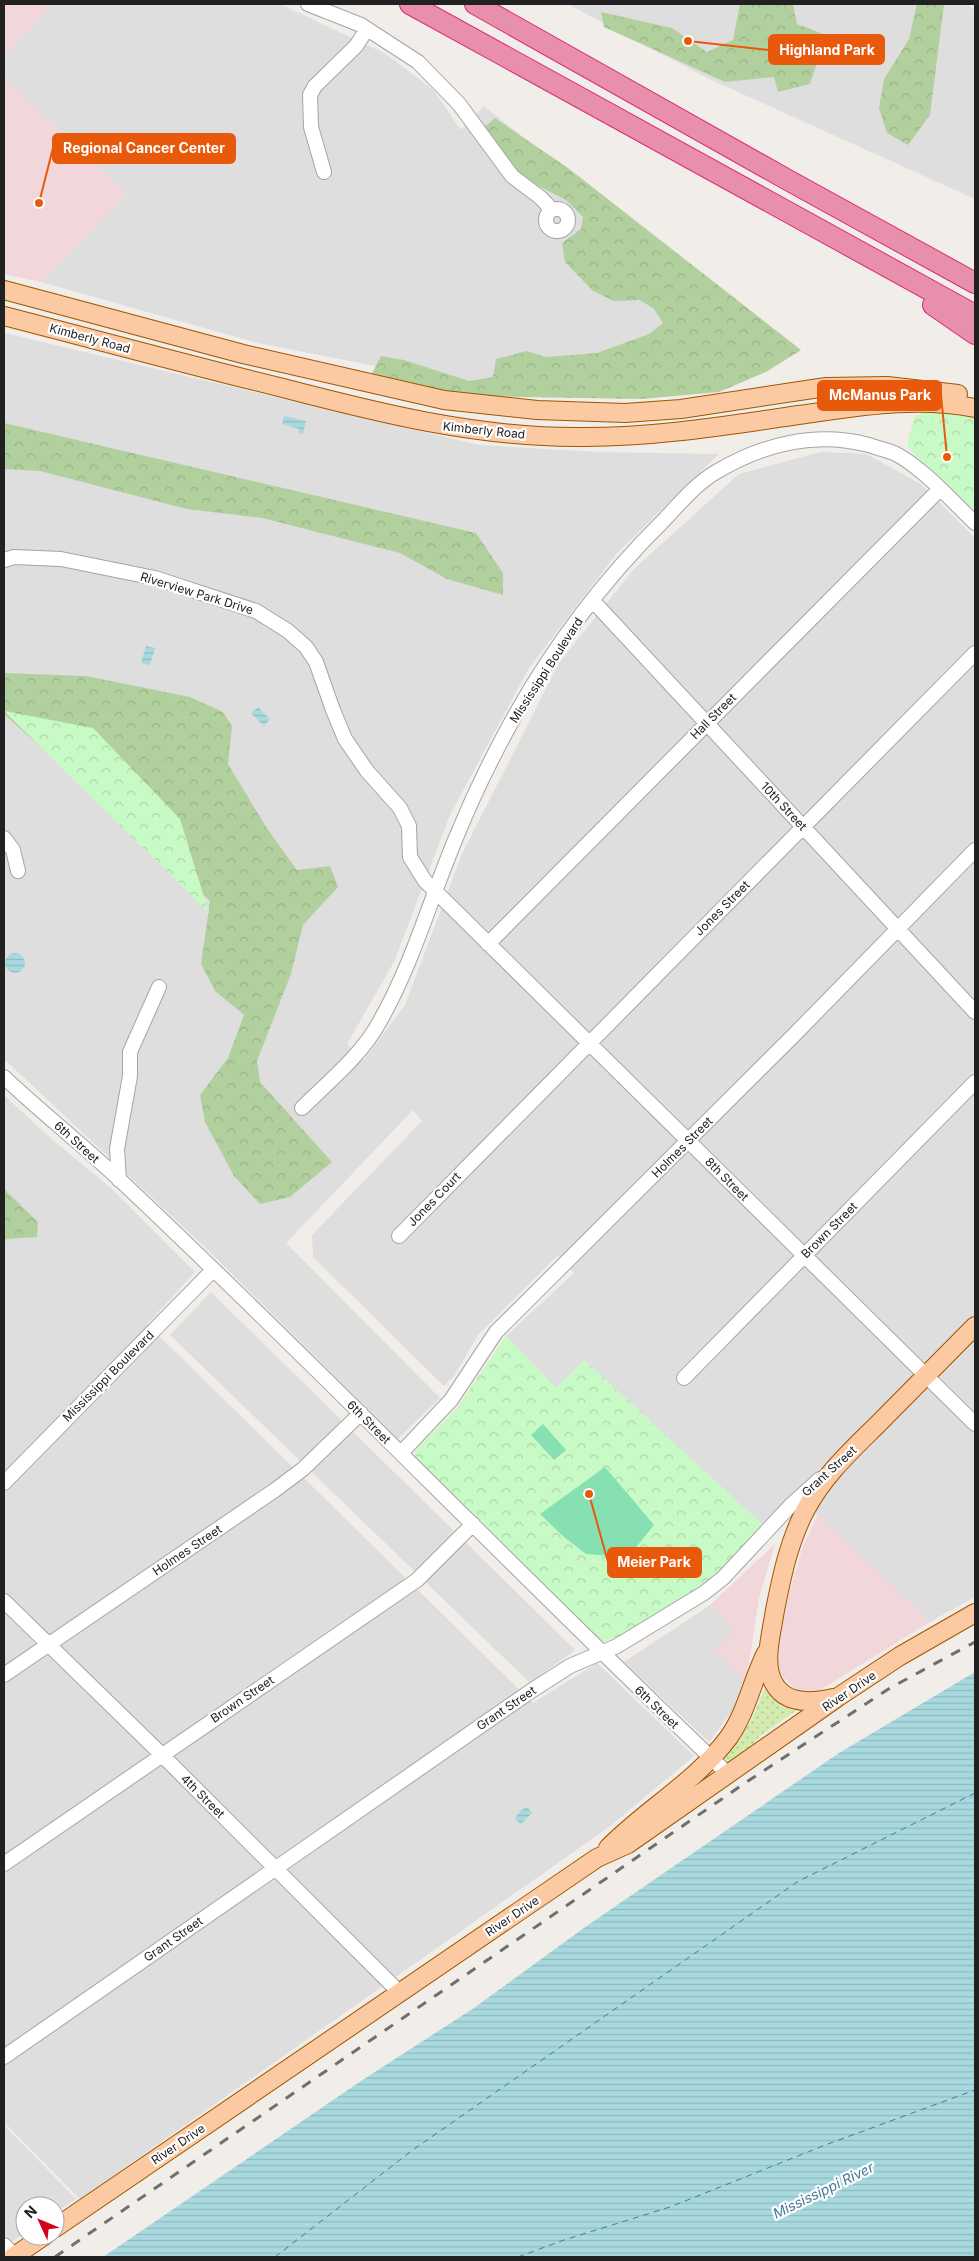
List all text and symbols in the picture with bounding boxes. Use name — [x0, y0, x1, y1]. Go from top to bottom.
callout: Highland Park — [769, 35, 884, 64]
text: Highland Park — [779, 41, 876, 58]
callout: Regional Cancer Center — [53, 134, 235, 163]
text: Regional Cancer Center — [63, 139, 225, 156]
street label: Kimberly Road — [48, 320, 132, 356]
callout: McManus Park — [818, 381, 941, 410]
text: McManus Park — [829, 386, 932, 403]
street label: Kimberly Road — [442, 418, 526, 442]
street label: Riverview Park Drive — [139, 569, 255, 617]
street label: Mississippi Boulevard — [506, 614, 586, 726]
street label: Hall Street — [687, 690, 739, 742]
street label: 10th Street — [758, 779, 810, 833]
street label: Jones Street — [691, 877, 753, 939]
street label: Holmes Street — [648, 1113, 716, 1181]
street label: 6th Street — [51, 1118, 103, 1166]
street label: 8th Street — [702, 1154, 752, 1204]
street label: Jones Court — [404, 1169, 464, 1229]
street label: Brown Street — [798, 1199, 860, 1261]
street label: Mississippi Boulevard — [59, 1327, 157, 1425]
street label: 6th Street — [344, 1397, 394, 1447]
street label: Grant Street — [799, 1442, 860, 1499]
street label: Holmes Street — [150, 1521, 224, 1579]
callout: Meier Park — [608, 1548, 701, 1577]
text: Meier Park — [617, 1553, 692, 1570]
street label: River Drive — [819, 1667, 879, 1715]
street label: Brown Street — [207, 1672, 277, 1726]
street label: 6th Street — [632, 1682, 682, 1732]
street label: Grant Street — [473, 1683, 539, 1733]
street label: 4th Street — [178, 1771, 228, 1821]
street label: River Drive — [482, 1892, 542, 1940]
street label: Grant Street — [141, 1913, 205, 1965]
street label: River Drive — [148, 2120, 208, 2168]
water label: Mississippi River — [770, 2158, 877, 2222]
north arrow — [15, 2196, 65, 2246]
text: N — [20, 2202, 40, 2221]

